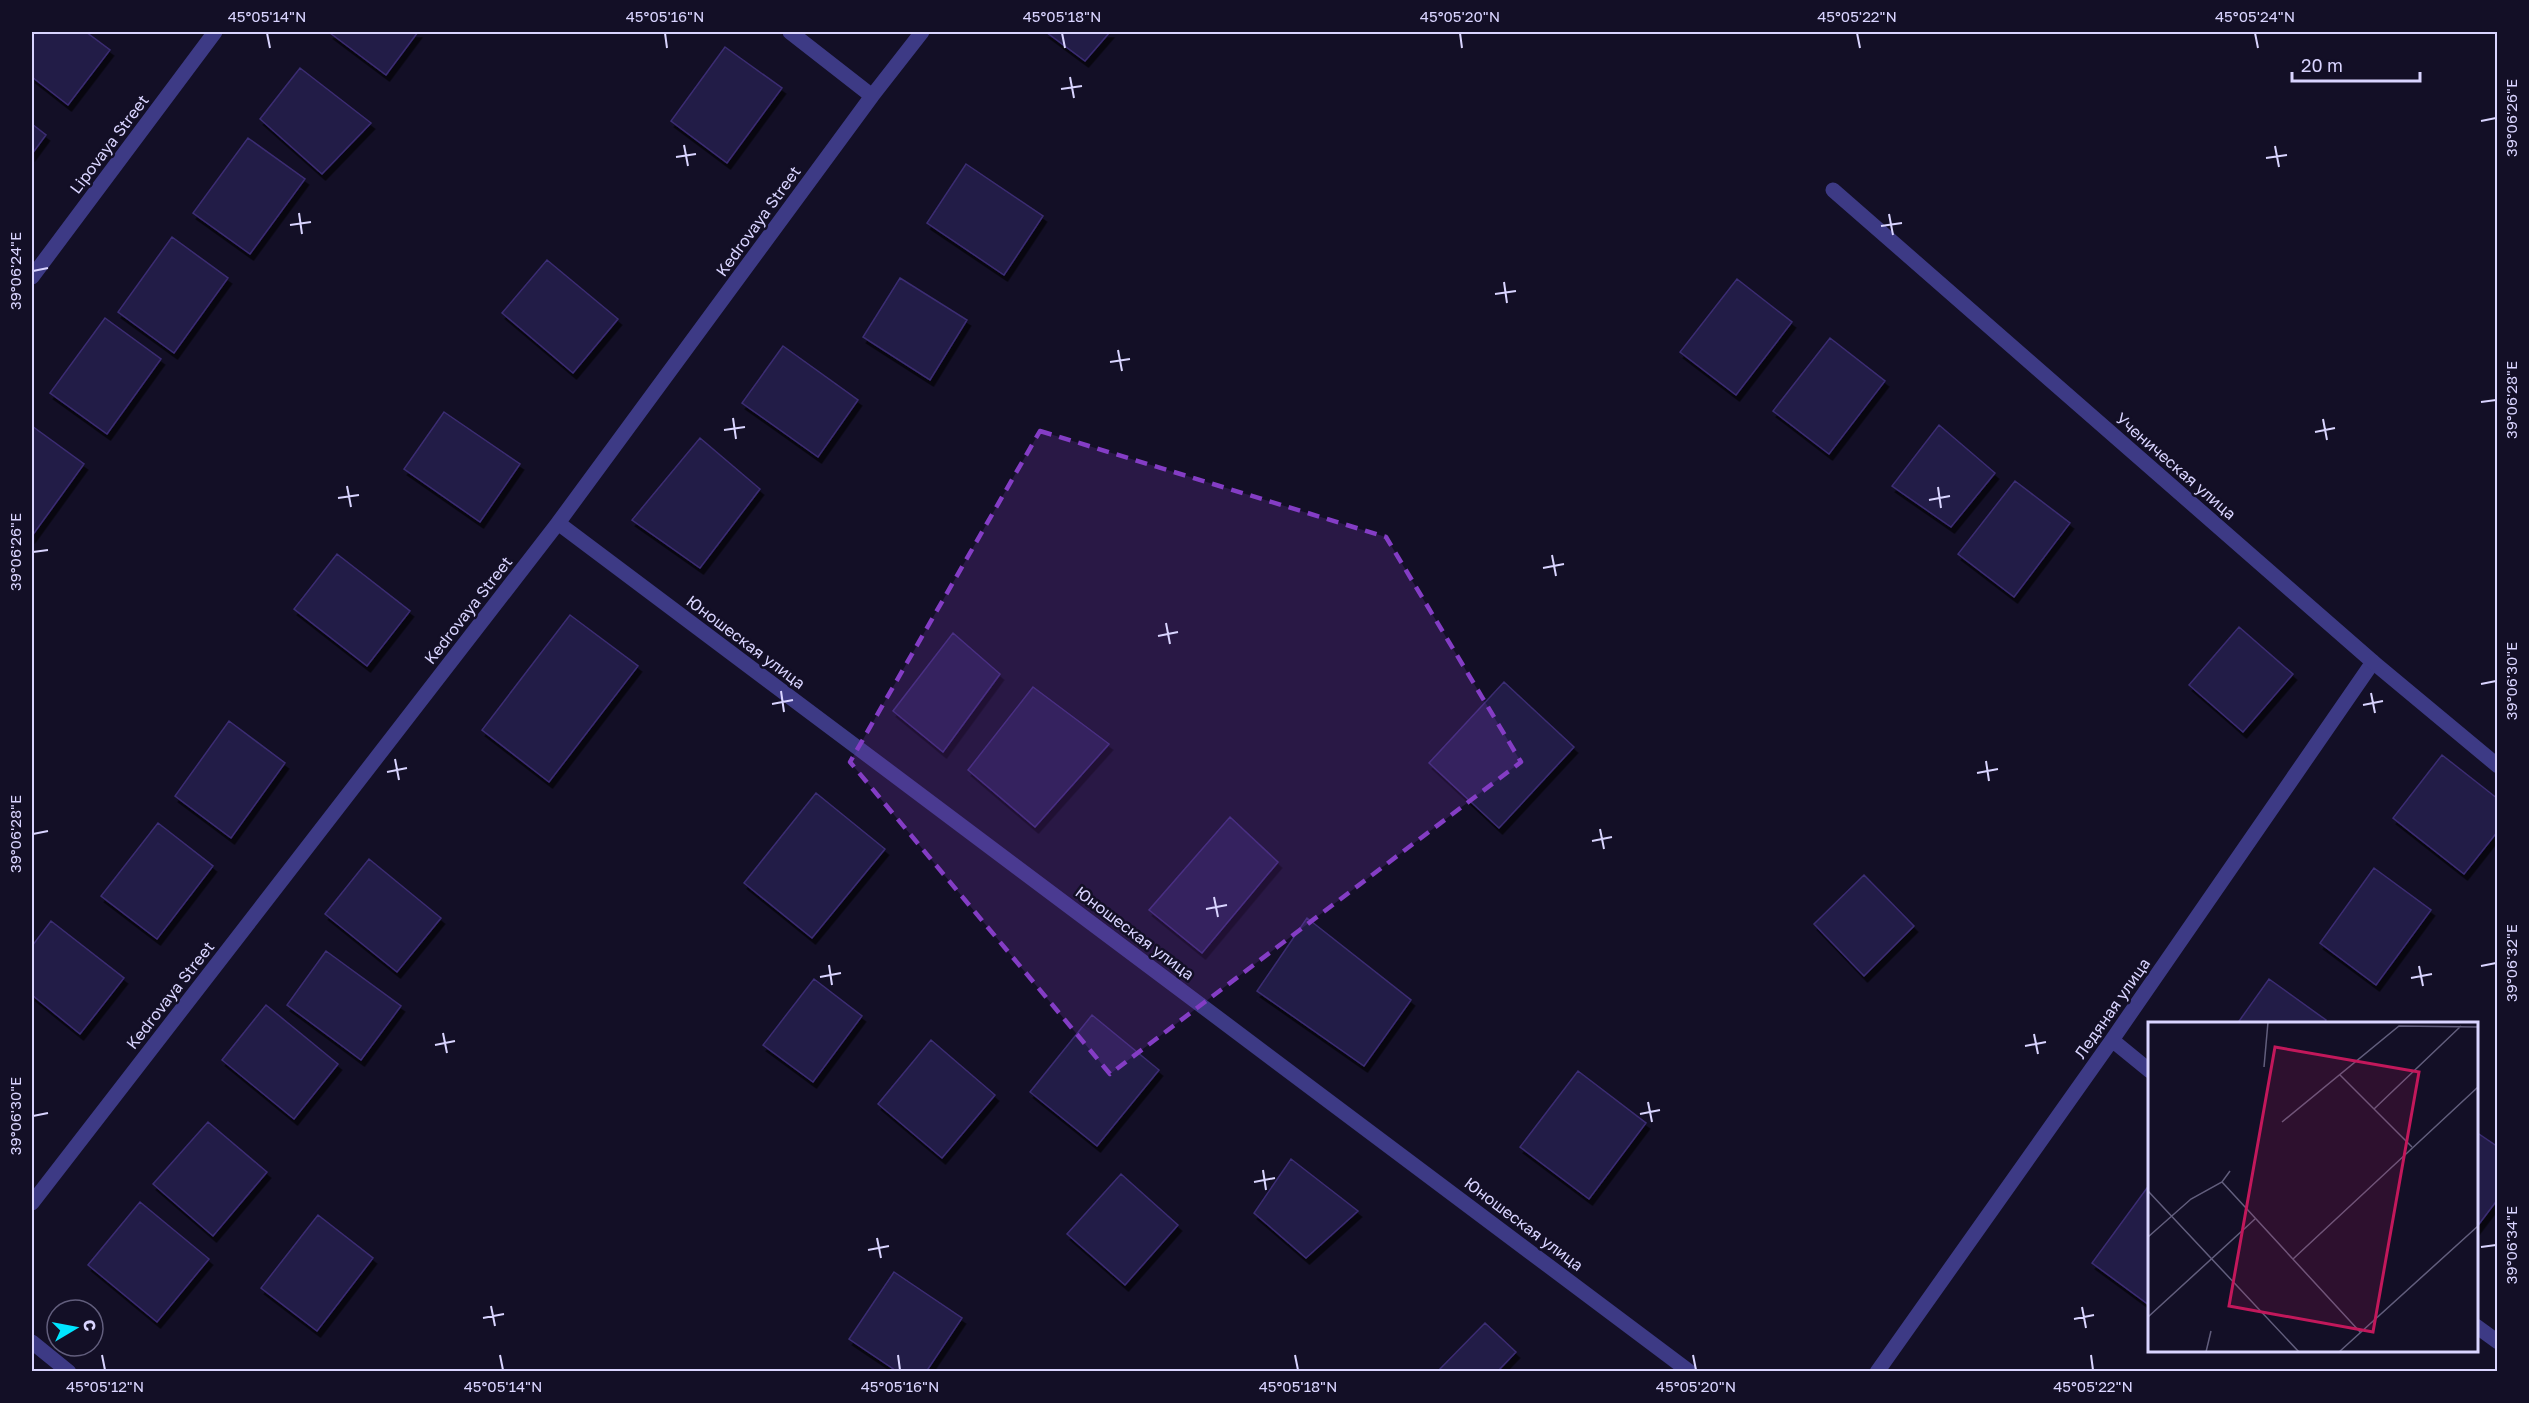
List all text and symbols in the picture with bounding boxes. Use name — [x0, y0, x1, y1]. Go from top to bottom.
text: 45°05'14"N — [228, 7, 306, 25]
text: 45°05'16"N — [626, 7, 704, 25]
text: 45°05'18"N — [1023, 7, 1101, 25]
text: 45°05'20"N — [1420, 7, 1500, 25]
text: 45°05'22"N — [1817, 7, 1897, 25]
text: 45°05'24"N — [2215, 7, 2295, 25]
scale bar — [2292, 45, 2420, 83]
text: 20 m — [2301, 54, 2343, 76]
text: 39°06'26"E — [2502, 79, 2520, 157]
street label: Lipovaya Street — [65, 91, 153, 197]
street label: Kedrovaya Street — [711, 162, 805, 280]
text: 39°06'24"E — [6, 232, 24, 310]
text: 39°06'28"E — [2502, 361, 2520, 439]
street label: Ученическая улица — [2112, 408, 2240, 524]
text: 39°06'26"E — [6, 513, 24, 591]
street label: Kedrovaya Street — [420, 552, 516, 668]
street label: Юношеская улица — [683, 591, 809, 693]
text: 39°06'30"E — [2502, 642, 2520, 720]
text: 39°06'28"E — [6, 795, 24, 873]
street label: Юношеская улица — [1072, 882, 1198, 984]
text: 39°06'32"E — [2502, 924, 2520, 1002]
street label: Kedrovaya Street — [122, 937, 218, 1053]
street label: Ледяная улица — [2070, 954, 2154, 1062]
inset map — [2148, 1022, 2478, 1352]
text: 39°06'30"E — [6, 1077, 24, 1155]
street label: Юношеская улица — [1461, 1173, 1587, 1275]
text: 39°06'34"E — [2502, 1206, 2520, 1284]
north arrow — [45, 1298, 105, 1358]
text: С — [79, 1318, 101, 1333]
text: 45°05'12"N — [66, 1377, 144, 1395]
text: 45°05'14"N — [464, 1377, 542, 1395]
text: 45°05'16"N — [861, 1377, 939, 1395]
text: 45°05'18"N — [1259, 1377, 1337, 1395]
text: 45°05'20"N — [1656, 1377, 1736, 1395]
text: 45°05'22"N — [2053, 1377, 2133, 1395]

